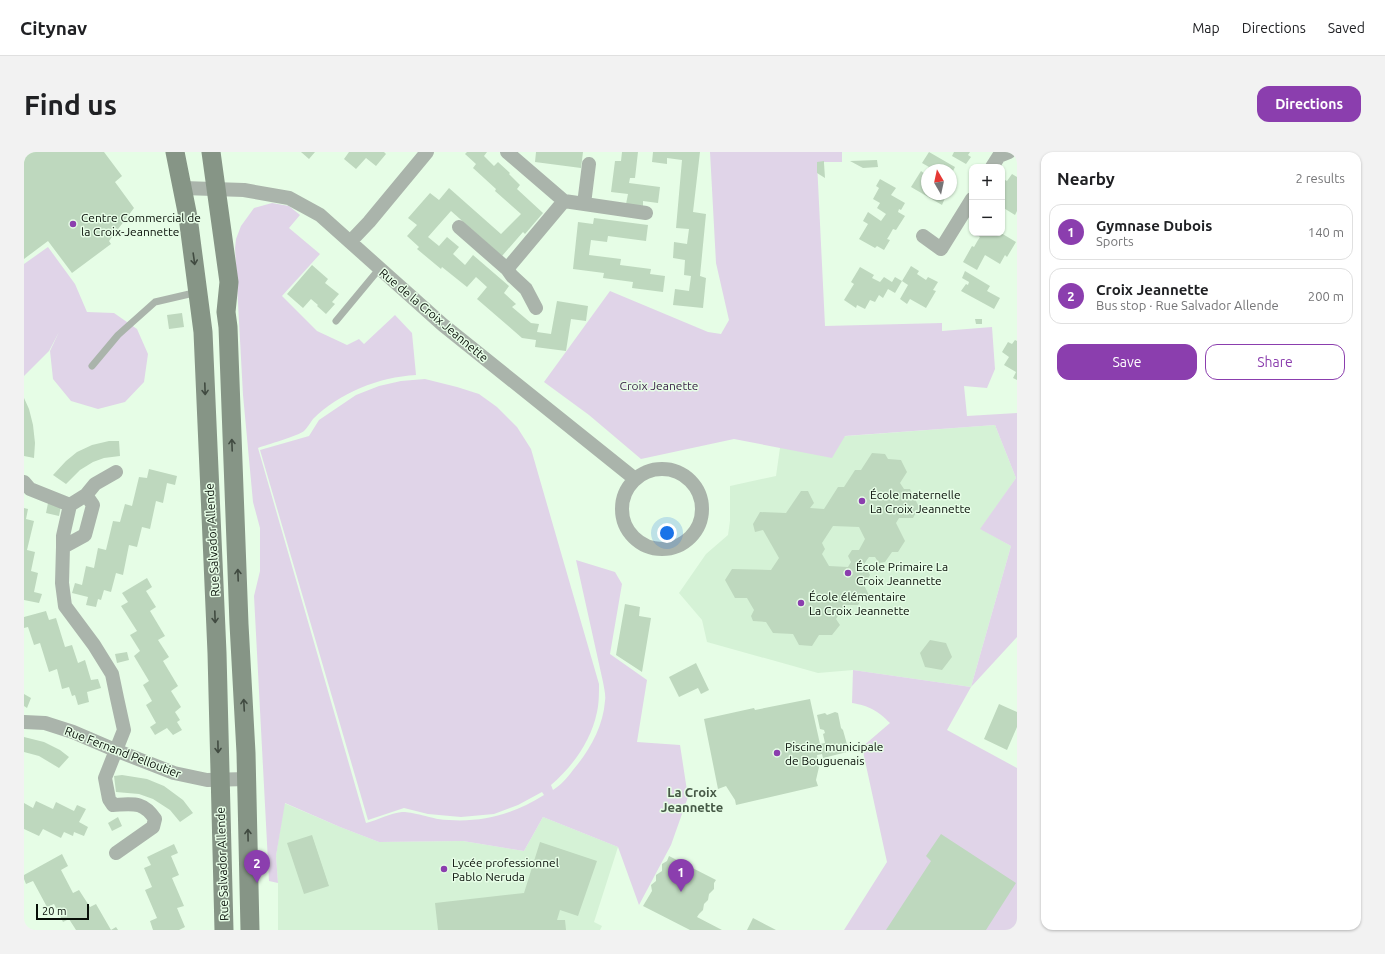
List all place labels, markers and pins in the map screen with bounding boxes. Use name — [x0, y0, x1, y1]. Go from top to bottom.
place label: Centre Commercial de la Croix-Jeannette — [81, 211, 201, 238]
marker: Centre Commercial de la Croix-Jeannette — [68, 219, 78, 229]
place label: École maternelle La Croix Jeannette — [870, 488, 971, 515]
marker: École maternelle La Croix Jeannette — [857, 496, 867, 506]
place label: École Primaire La Croix Jeannette — [856, 560, 948, 587]
marker: École Primaire La Croix Jeannette — [843, 568, 853, 578]
place label: École élémentaire La Croix Jeannette — [809, 590, 910, 617]
marker: École élémentaire La Croix Jeannette — [796, 598, 806, 608]
place label: Piscine municipale de Bouguenais — [785, 740, 883, 767]
marker: Piscine municipale de Bouguenais — [772, 748, 782, 758]
pin: 2 — [244, 850, 270, 883]
place label: Lycée professionnel Pablo Neruda — [452, 856, 559, 883]
pin: 1 — [668, 859, 694, 892]
marker: Lycée professionnel Pablo Neruda — [439, 864, 449, 874]

